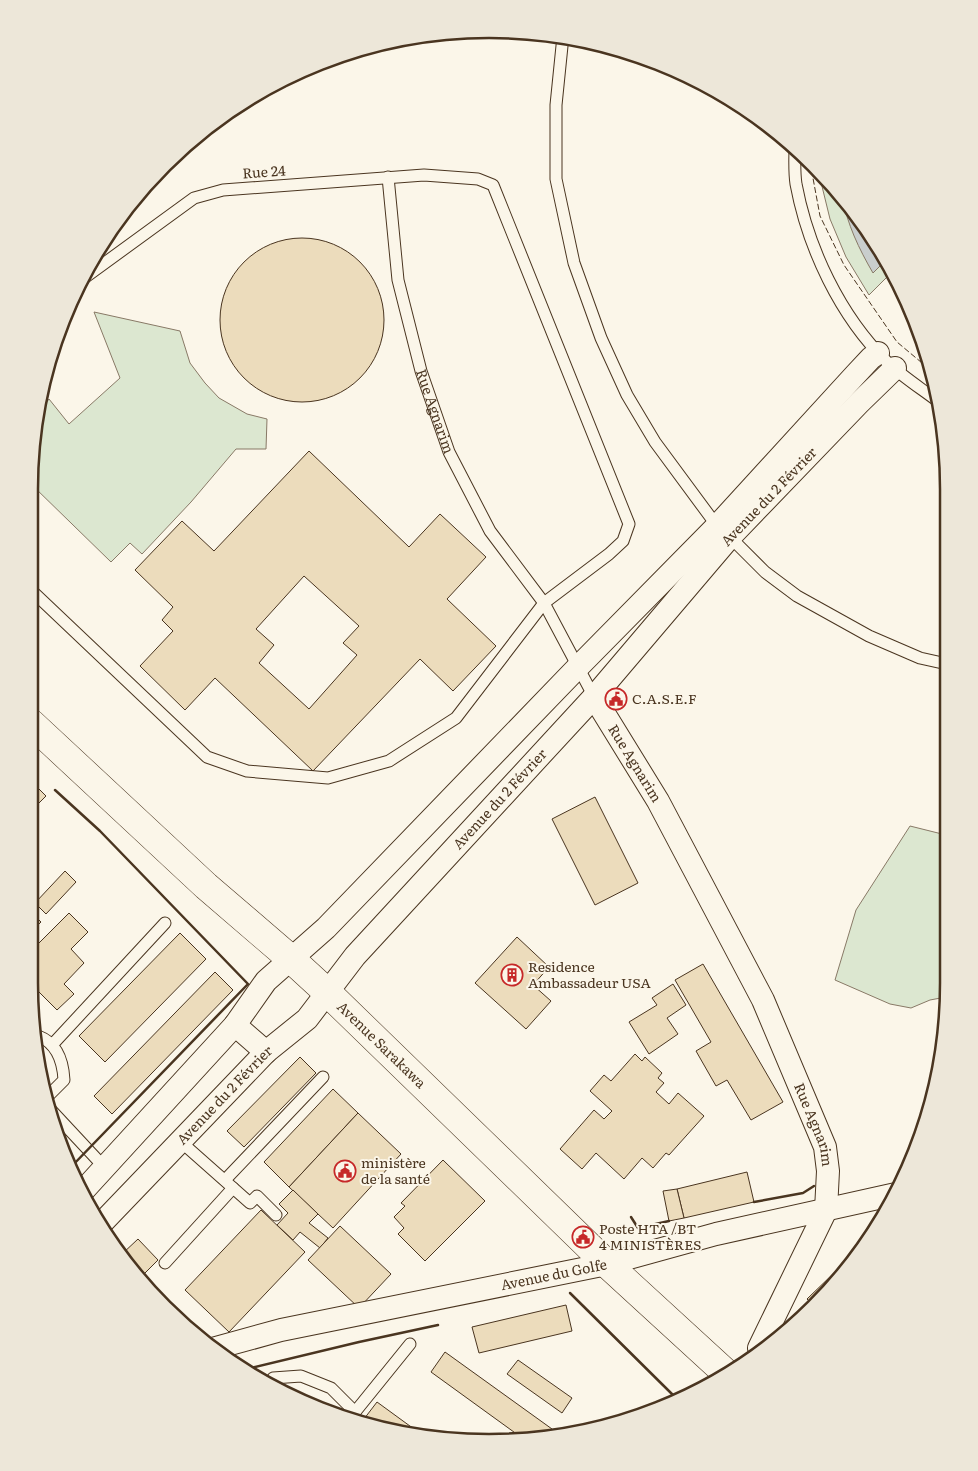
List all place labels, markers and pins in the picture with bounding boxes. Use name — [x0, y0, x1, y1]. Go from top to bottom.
public building icon: C.A.S.E.F — [604, 687, 628, 711]
place label: C.A.S.E.F — [632, 688, 697, 708]
place label: Residence Ambassadeur USA — [528, 956, 651, 992]
building icon: Residence Ambassadeur USA — [500, 963, 524, 987]
place label: ministère de la santé — [361, 1152, 430, 1188]
public building icon: ministère de la santé — [333, 1159, 357, 1183]
place label: Poste HTA /BT 4 MINISTÈRES — [599, 1218, 701, 1254]
public building icon: Poste HTA /BT 4 MINISTÈRES — [571, 1225, 595, 1249]

